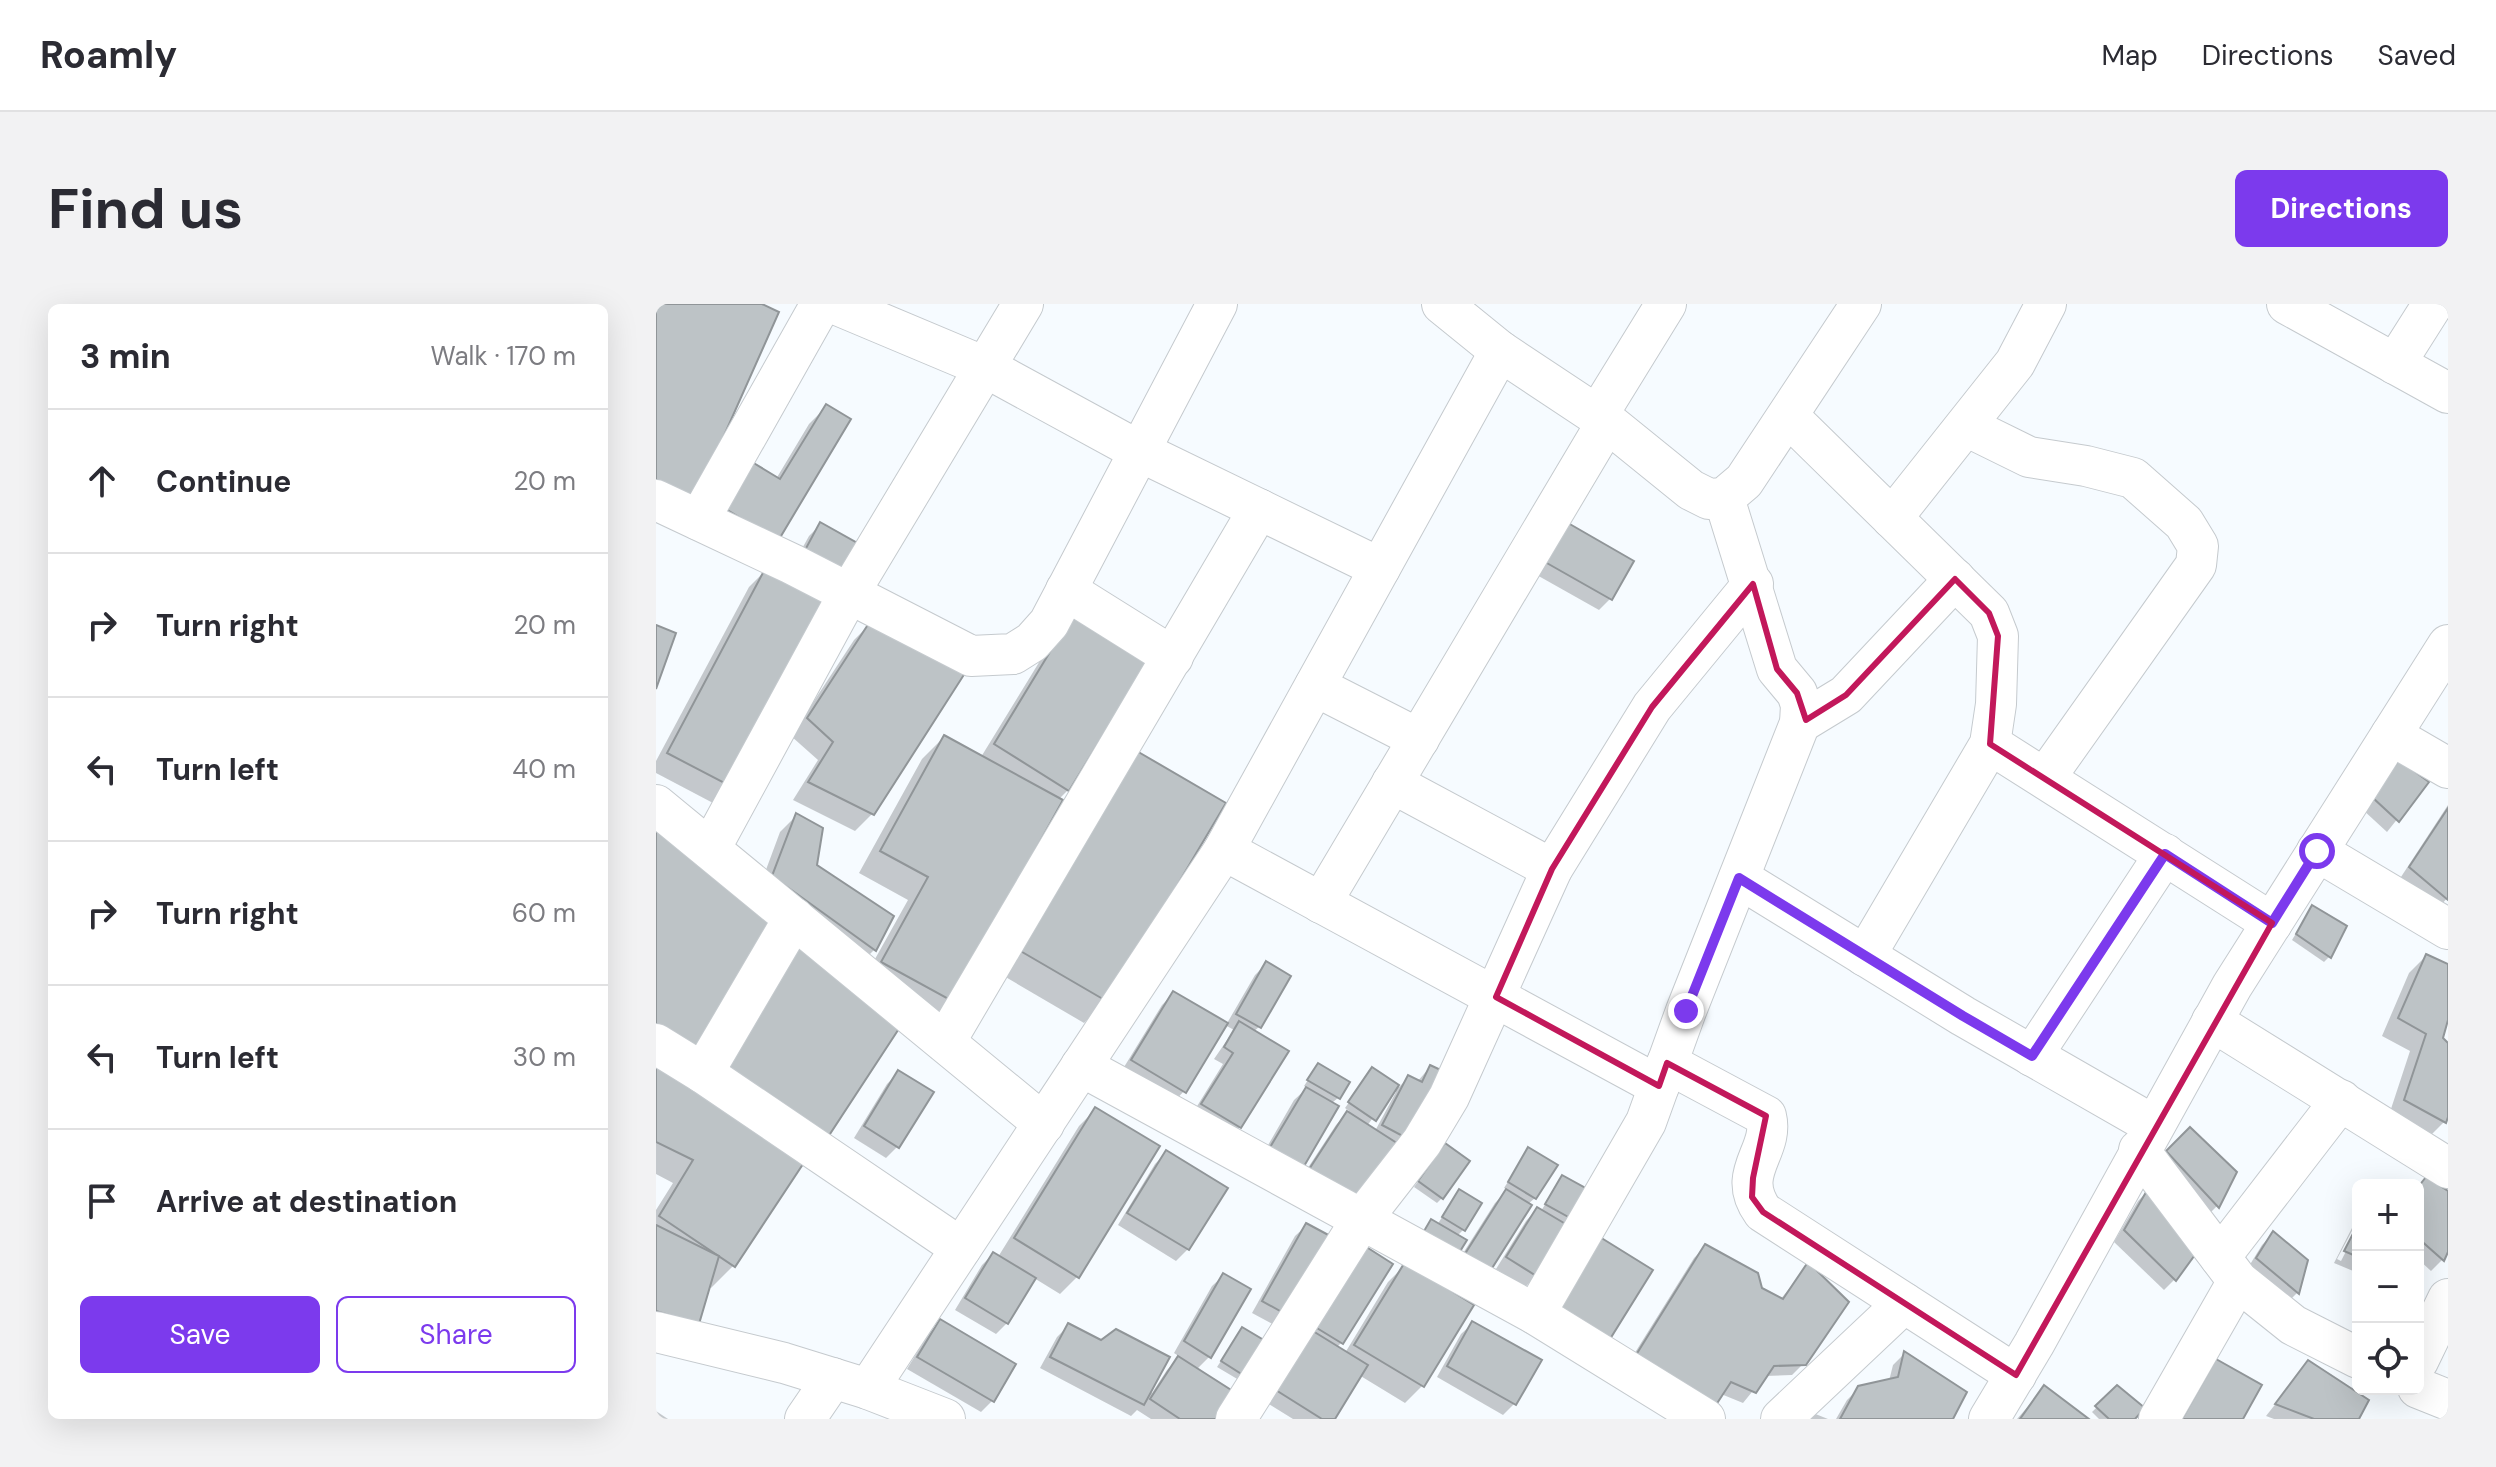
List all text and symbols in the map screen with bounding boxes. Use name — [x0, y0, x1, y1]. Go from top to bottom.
text: Roamly — [40, 30, 177, 80]
text: Map — [2101, 37, 2158, 74]
text: Directions — [2202, 37, 2334, 74]
text: Saved — [2378, 37, 2456, 74]
button: Directions — [2235, 170, 2448, 247]
text: Find us — [48, 172, 243, 245]
text: 3 min — [80, 334, 171, 379]
text: Walk · 170 m — [431, 339, 576, 373]
icon: ahead — [80, 459, 124, 503]
text: Continue — [156, 462, 291, 501]
text: 20 m — [513, 464, 576, 498]
icon: right — [80, 603, 124, 647]
text: Turn right — [156, 606, 299, 645]
text: 20 m — [513, 608, 576, 642]
icon: left — [80, 747, 124, 791]
text: Turn left — [156, 750, 279, 789]
text: 40 m — [512, 752, 576, 786]
route start — [2299, 833, 2335, 869]
icon: right — [80, 891, 124, 935]
text: Turn right — [156, 894, 299, 933]
text: 60 m — [512, 896, 576, 930]
route end — [1668, 993, 1704, 1029]
icon: left — [80, 1035, 124, 1079]
text: Turn left — [156, 1038, 279, 1077]
text: 30 m — [513, 1040, 576, 1074]
icon: arrive — [80, 1179, 124, 1223]
map controls — [2352, 1179, 2424, 1395]
button: + — [2352, 1179, 2424, 1251]
text: Arrive at destination — [156, 1182, 457, 1221]
button: − — [2352, 1251, 2424, 1323]
button: Save — [80, 1296, 320, 1373]
button: Share — [336, 1296, 576, 1373]
button: locate — [2352, 1323, 2424, 1395]

